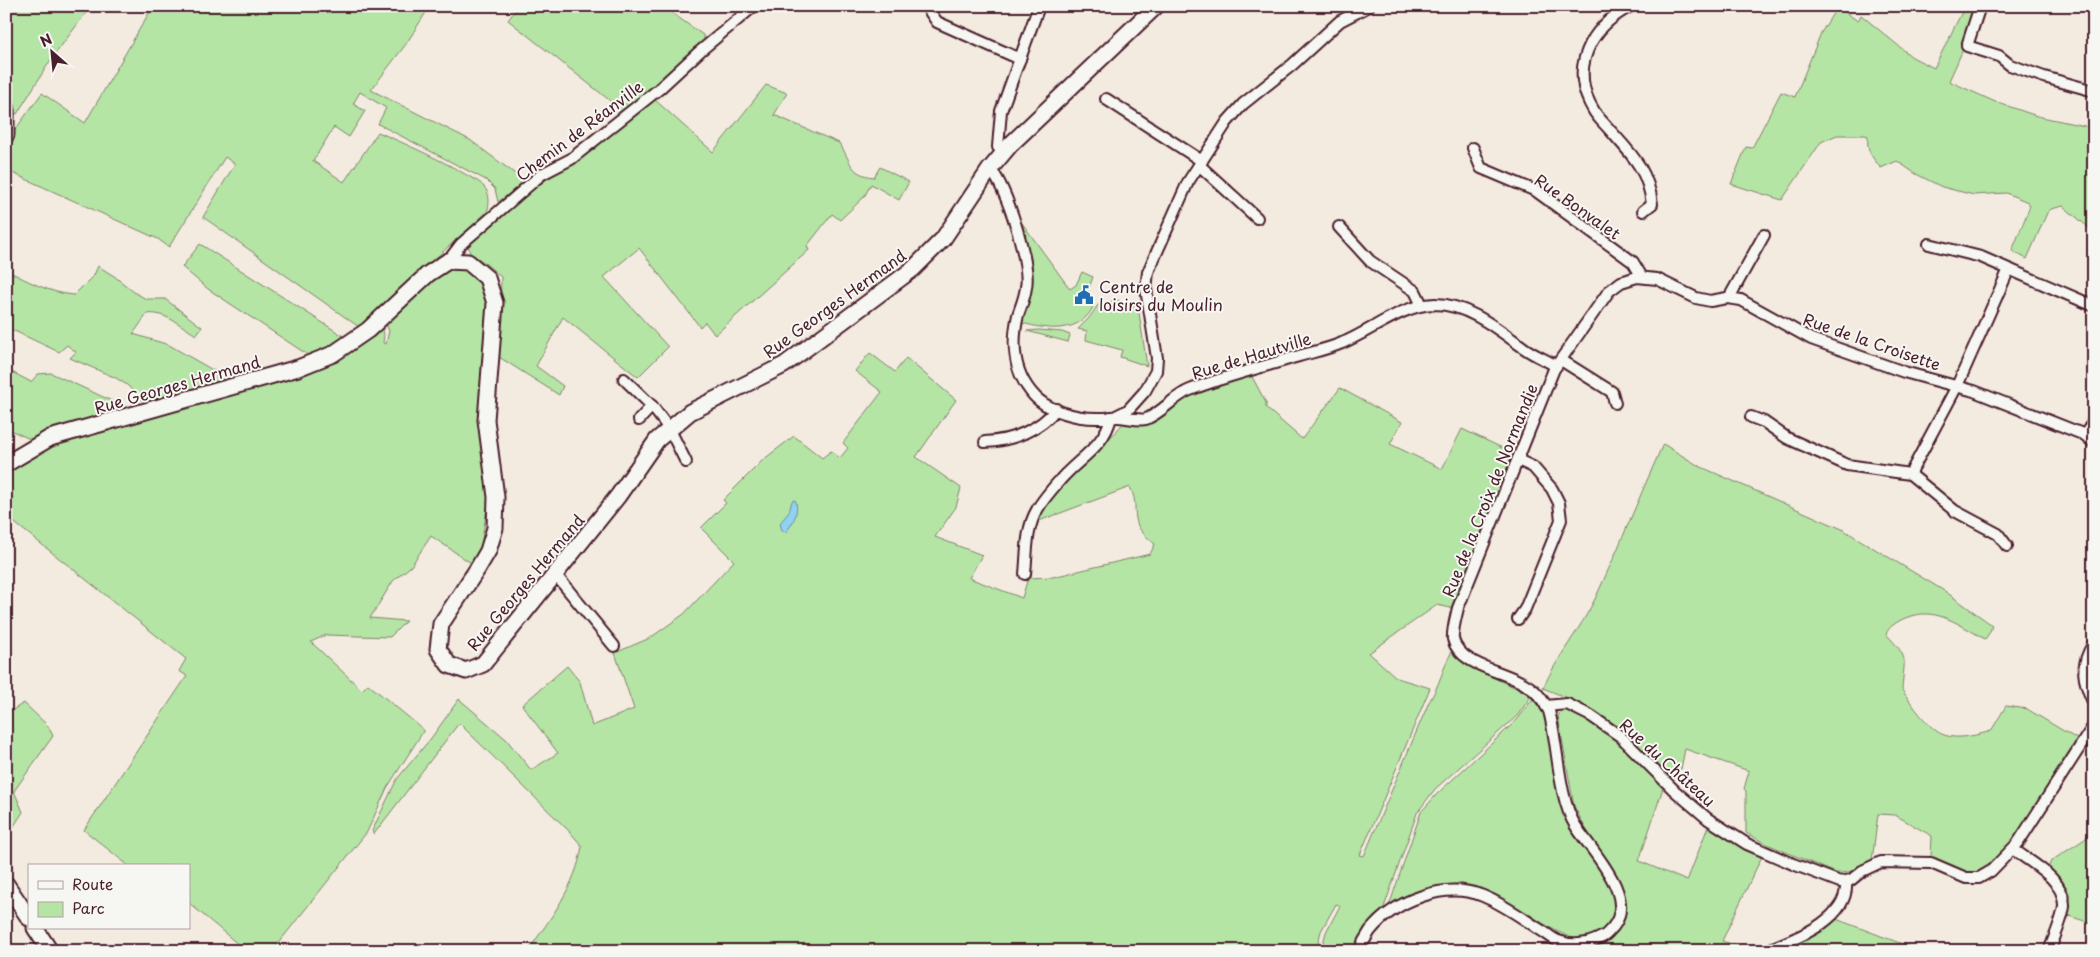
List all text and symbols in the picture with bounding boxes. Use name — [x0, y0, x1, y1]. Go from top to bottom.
north arrow — [28, 28, 78, 78]
text: N — [36, 28, 56, 52]
street label: Chemin de Réanville — [510, 74, 648, 186]
street label: Rue Bonvalet — [1530, 167, 1626, 245]
street label: Rue Georges Hermand — [758, 243, 911, 363]
place label: Centre de loisirs du Moulin — [1099, 274, 1223, 316]
public building icon: Centre de loisirs du Moulin — [1073, 284, 1095, 306]
street label: Rue de la Croisette — [1800, 306, 1944, 376]
street label: Rue de Hautville — [1188, 325, 1314, 385]
street label: Rue Georges Hermand — [91, 349, 263, 419]
street label: Rue de la Croix de Normandie — [1435, 380, 1543, 600]
street label: Rue Georges Hermand — [461, 508, 589, 655]
street label: Rue du Château — [1615, 712, 1721, 812]
legend — [28, 864, 190, 930]
text: Route — [72, 872, 113, 895]
text: Parc — [72, 896, 105, 919]

